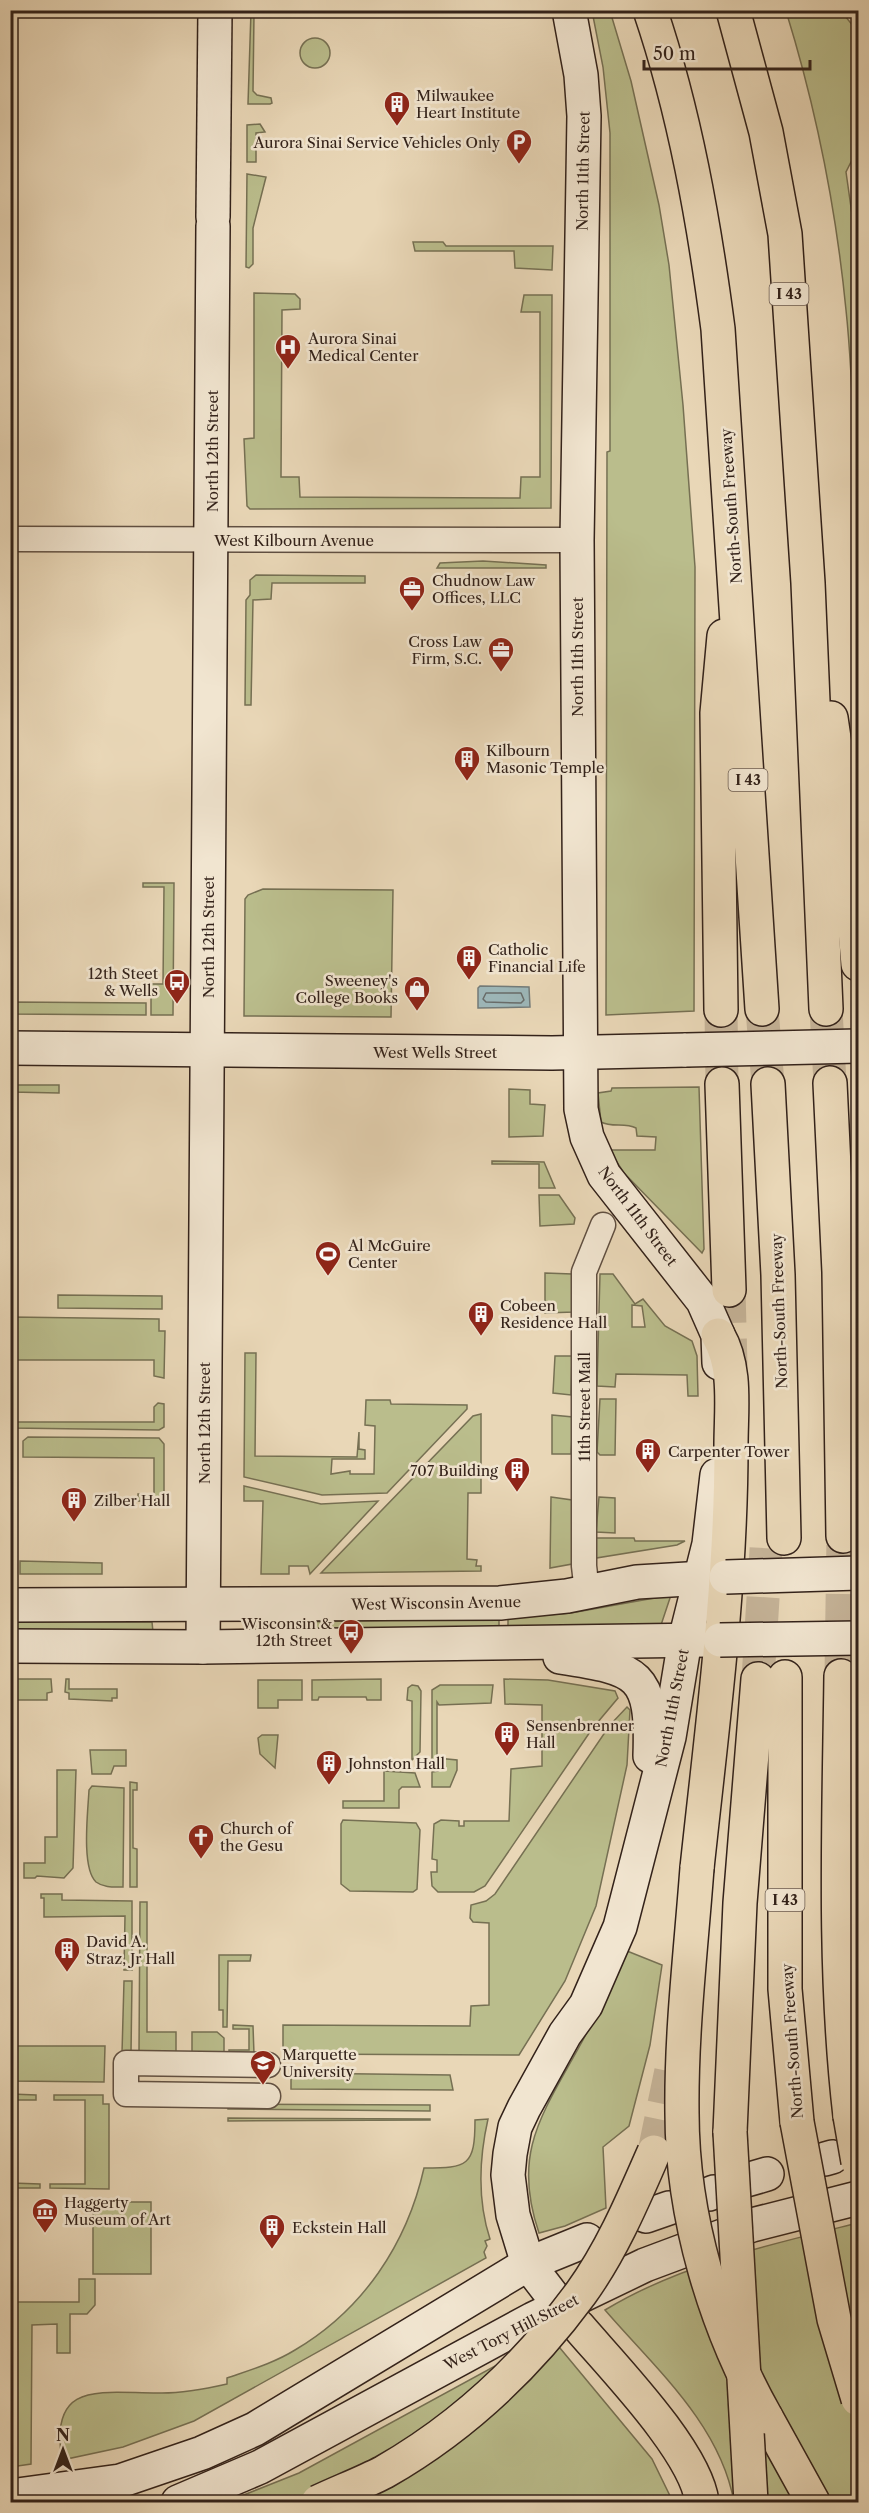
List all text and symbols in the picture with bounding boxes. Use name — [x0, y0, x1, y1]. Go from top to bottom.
scale bar — [644, 33, 810, 71]
text: 50 m — [653, 43, 696, 65]
place label: Milwaukee Heart Institute — [416, 86, 520, 122]
building icon: Milwaukee Heart Institute — [382, 89, 412, 127]
street label: North 11th Street — [572, 110, 594, 231]
parking icon: Aurora Sinai Service Vehicles Only — [504, 127, 534, 165]
place label: Aurora Sinai Service Vehicles Only — [252, 133, 501, 152]
road number: I 43 — [770, 283, 808, 305]
place label: Aurora Sinai Medical Center — [307, 329, 419, 365]
hospital icon: Aurora Sinai Medical Center — [273, 332, 303, 370]
street label: North 12th Street — [203, 389, 222, 512]
street label: North-South Freeway — [716, 427, 746, 584]
street label: West Kilbourn Avenue — [213, 531, 374, 550]
place label: Chudnow Law Offices, LLC — [432, 571, 536, 607]
office icon: Chudnow Law Offices, LLC — [397, 574, 427, 612]
street label: North 11th Street — [568, 596, 587, 717]
place label: Cross Law Firm, S.C. — [408, 632, 483, 668]
office icon: Cross Law Firm, S.C. — [486, 635, 516, 673]
place label: Kilbourn Masonic Temple — [486, 741, 604, 777]
building icon: Kilbourn Masonic Temple — [452, 744, 482, 782]
road number: I 43 — [728, 769, 768, 791]
street label: North 12th Street — [199, 875, 218, 998]
place label: Catholic Financial Life — [488, 940, 586, 976]
building icon: Catholic Financial Life — [454, 943, 484, 981]
place label: 12th Steet & Wells — [88, 964, 159, 1000]
bus stop icon: 12th Steet & Wells — [162, 967, 192, 1005]
place label: Sweeney's College Books — [296, 971, 398, 1007]
shop icon: Sweeney's College Books — [402, 974, 432, 1012]
street label: West Wells Street — [372, 1043, 498, 1062]
street label: North 11th Street — [594, 1162, 682, 1270]
street label: North-South Freeway — [767, 1232, 791, 1389]
place label: Al McGuire Center — [347, 1236, 431, 1272]
sports icon: Al McGuire Center — [313, 1239, 343, 1277]
place label: Cobeen Residence Hall — [500, 1296, 608, 1332]
building icon: Cobeen Residence Hall — [466, 1299, 496, 1337]
street label: 11th Street Mall — [575, 1352, 594, 1462]
street label: North 12th Street — [195, 1361, 214, 1484]
building icon: Carpenter Tower — [633, 1436, 663, 1474]
place label: Carpenter Tower — [668, 1442, 790, 1461]
building icon: 707 Building — [502, 1455, 532, 1493]
place label: 707 Building — [410, 1461, 498, 1480]
building icon: Zilber Hall — [59, 1485, 89, 1523]
place label: Zilber Hall — [94, 1491, 171, 1510]
street label: West Wisconsin Avenue — [350, 1592, 521, 1614]
place label: Wisconsin & 12th Street — [240, 1614, 333, 1650]
bus stop icon: Wisconsin & 12th Street — [336, 1617, 366, 1655]
street label: North 11th Street — [651, 1647, 693, 1769]
place label: Sensenbrenner Hall — [526, 1716, 635, 1752]
building icon: Sensenbrenner Hall — [492, 1719, 522, 1757]
building icon: Johnston Hall — [314, 1748, 344, 1786]
place label: Johnston Hall — [346, 1754, 446, 1773]
place label: Church of the Gesu — [220, 1819, 294, 1855]
church icon: Church of the Gesu — [186, 1822, 216, 1860]
road number: I 43 — [766, 1889, 804, 1911]
place label: David A. Straz, Jr Hall — [86, 1932, 175, 1968]
building icon: David A. Straz, Jr Hall — [52, 1935, 82, 1973]
street label: North-South Freeway — [777, 1962, 807, 2119]
place label: Marquette University — [282, 2045, 357, 2081]
school or university icon: Marquette University — [248, 2048, 278, 2086]
place label: Haggerty Museum of Art — [64, 2193, 172, 2229]
museum icon: Haggerty Museum of Art — [30, 2196, 60, 2234]
building icon: Eckstein Hall — [257, 2212, 287, 2250]
place label: Eckstein Hall — [292, 2218, 387, 2237]
street label: West Tory Hill Street — [439, 2289, 582, 2375]
north arrow — [33, 2420, 93, 2480]
text: N — [56, 2425, 70, 2445]

